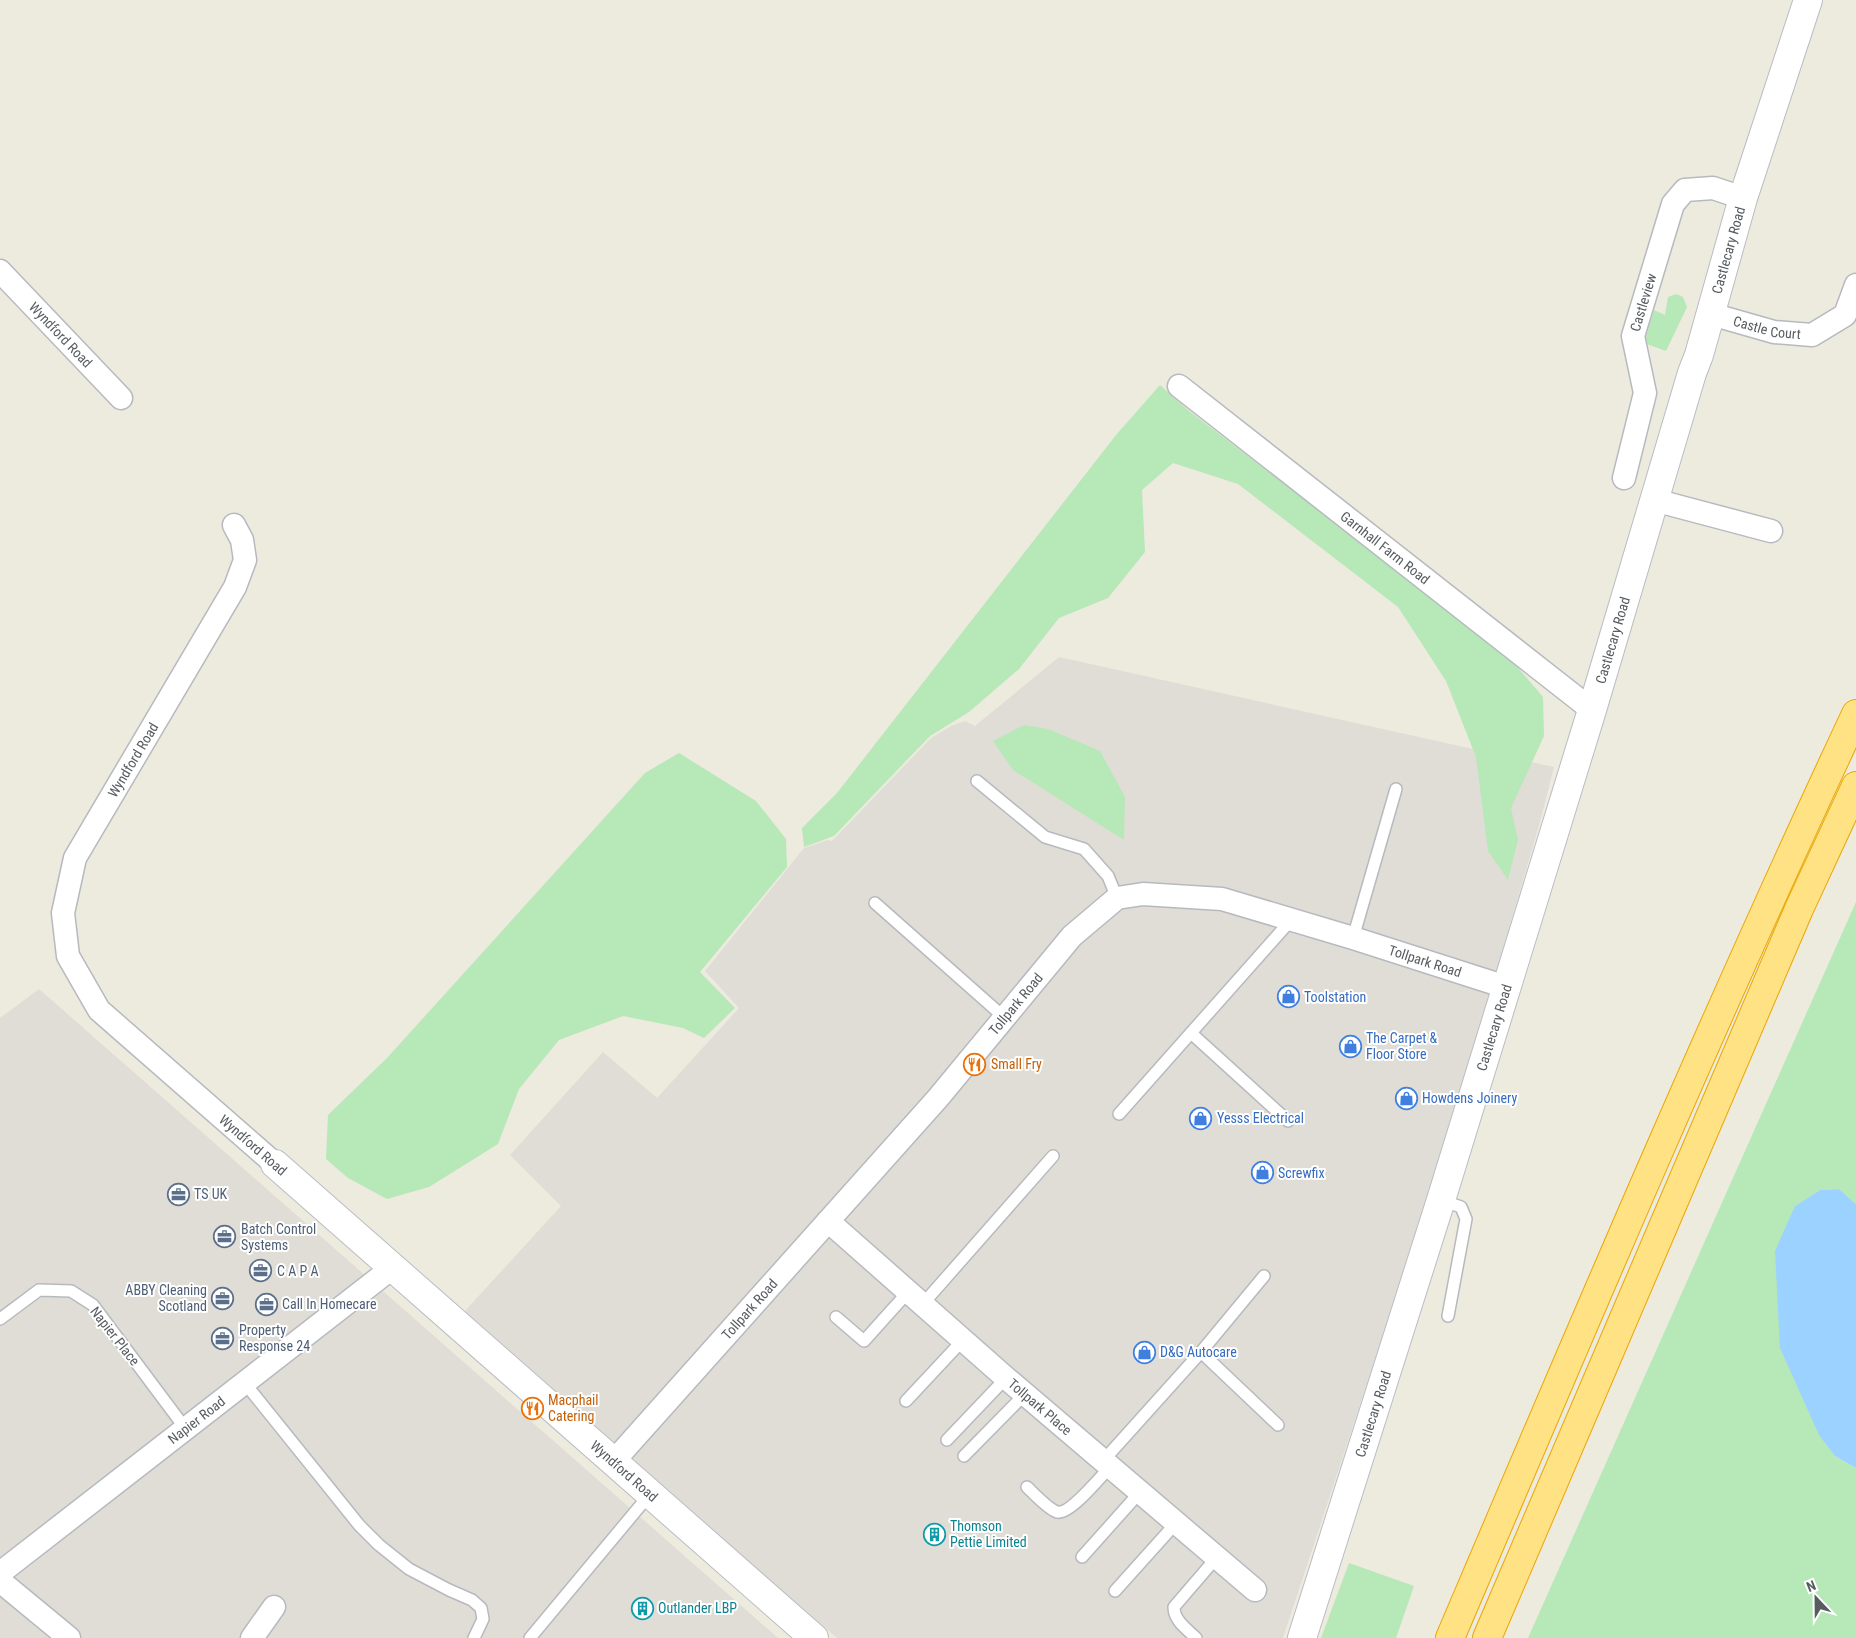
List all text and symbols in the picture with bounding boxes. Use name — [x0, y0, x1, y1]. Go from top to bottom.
street label: Castlecary Road — [1709, 205, 1748, 296]
street label: Castleview — [1627, 271, 1660, 333]
street label: Wyndford Road — [26, 299, 96, 371]
street label: Castle Court — [1732, 313, 1801, 342]
street label: Garnhall Farm Road — [1337, 508, 1433, 588]
street label: Castlecary Road — [1592, 595, 1633, 686]
street label: Wyndford Road — [104, 720, 162, 800]
street label: Tollpark Road — [1387, 942, 1464, 980]
street label: Tollpark Road — [985, 970, 1046, 1038]
street label: Castlecary Road — [1473, 982, 1515, 1073]
shop icon: Toolstation — [1276, 985, 1300, 1009]
place label: Toolstation — [1304, 989, 1366, 1005]
place label: The Carpet & Floor Store — [1366, 1030, 1438, 1062]
shop icon: The Carpet & Floor Store — [1338, 1034, 1362, 1058]
restaurant icon: Small Fry — [963, 1052, 987, 1076]
place label: Small Fry — [991, 1056, 1042, 1072]
shop icon: Howdens Joinery — [1394, 1086, 1418, 1110]
place label: Howdens Joinery — [1422, 1090, 1517, 1106]
shop icon: Yesss Electrical — [1189, 1106, 1213, 1130]
place label: Yesss Electrical — [1217, 1110, 1304, 1126]
street label: Wyndford Road — [216, 1111, 290, 1179]
shop icon: Screwfix — [1250, 1161, 1274, 1185]
place label: Screwfix — [1278, 1165, 1325, 1181]
office icon: TS UK — [166, 1182, 190, 1206]
place label: TS UK — [194, 1186, 228, 1202]
place label: Batch Control Systems — [241, 1221, 316, 1253]
office icon: Batch Control Systems — [213, 1225, 237, 1249]
office icon: C A P A — [249, 1259, 273, 1283]
place label: C A P A — [277, 1263, 318, 1279]
street label: Tollpark Road — [718, 1276, 781, 1343]
place label: ABBY Cleaning Scotland — [125, 1282, 207, 1314]
office icon: ABBY Cleaning Scotland — [211, 1286, 235, 1310]
office icon: Call In Homecare — [254, 1292, 278, 1316]
place label: Call In Homecare — [282, 1296, 377, 1312]
street label: Napier Place — [87, 1303, 143, 1369]
place label: Property Response 24 — [239, 1322, 310, 1354]
office icon: Property Response 24 — [211, 1326, 235, 1350]
shop icon: D&G Autocare — [1132, 1340, 1156, 1364]
place label: D&G Autocare — [1160, 1344, 1237, 1360]
street label: Castlecary Road — [1352, 1369, 1394, 1459]
street label: Tollpark Place — [1005, 1375, 1075, 1439]
place label: Macphail Catering — [548, 1392, 599, 1424]
street label: Napier Road — [165, 1393, 228, 1447]
restaurant icon: Macphail Catering — [520, 1396, 544, 1420]
street label: Wyndford Road — [587, 1437, 661, 1505]
place label: Thomson Pettie Limited — [950, 1518, 1027, 1550]
building icon: Thomson Pettie Limited — [922, 1522, 946, 1546]
north arrow — [1791, 1573, 1841, 1623]
text: N — [1804, 1577, 1818, 1595]
building icon: Outlander LBP — [630, 1596, 654, 1620]
place label: Outlander LBP — [658, 1600, 737, 1616]

